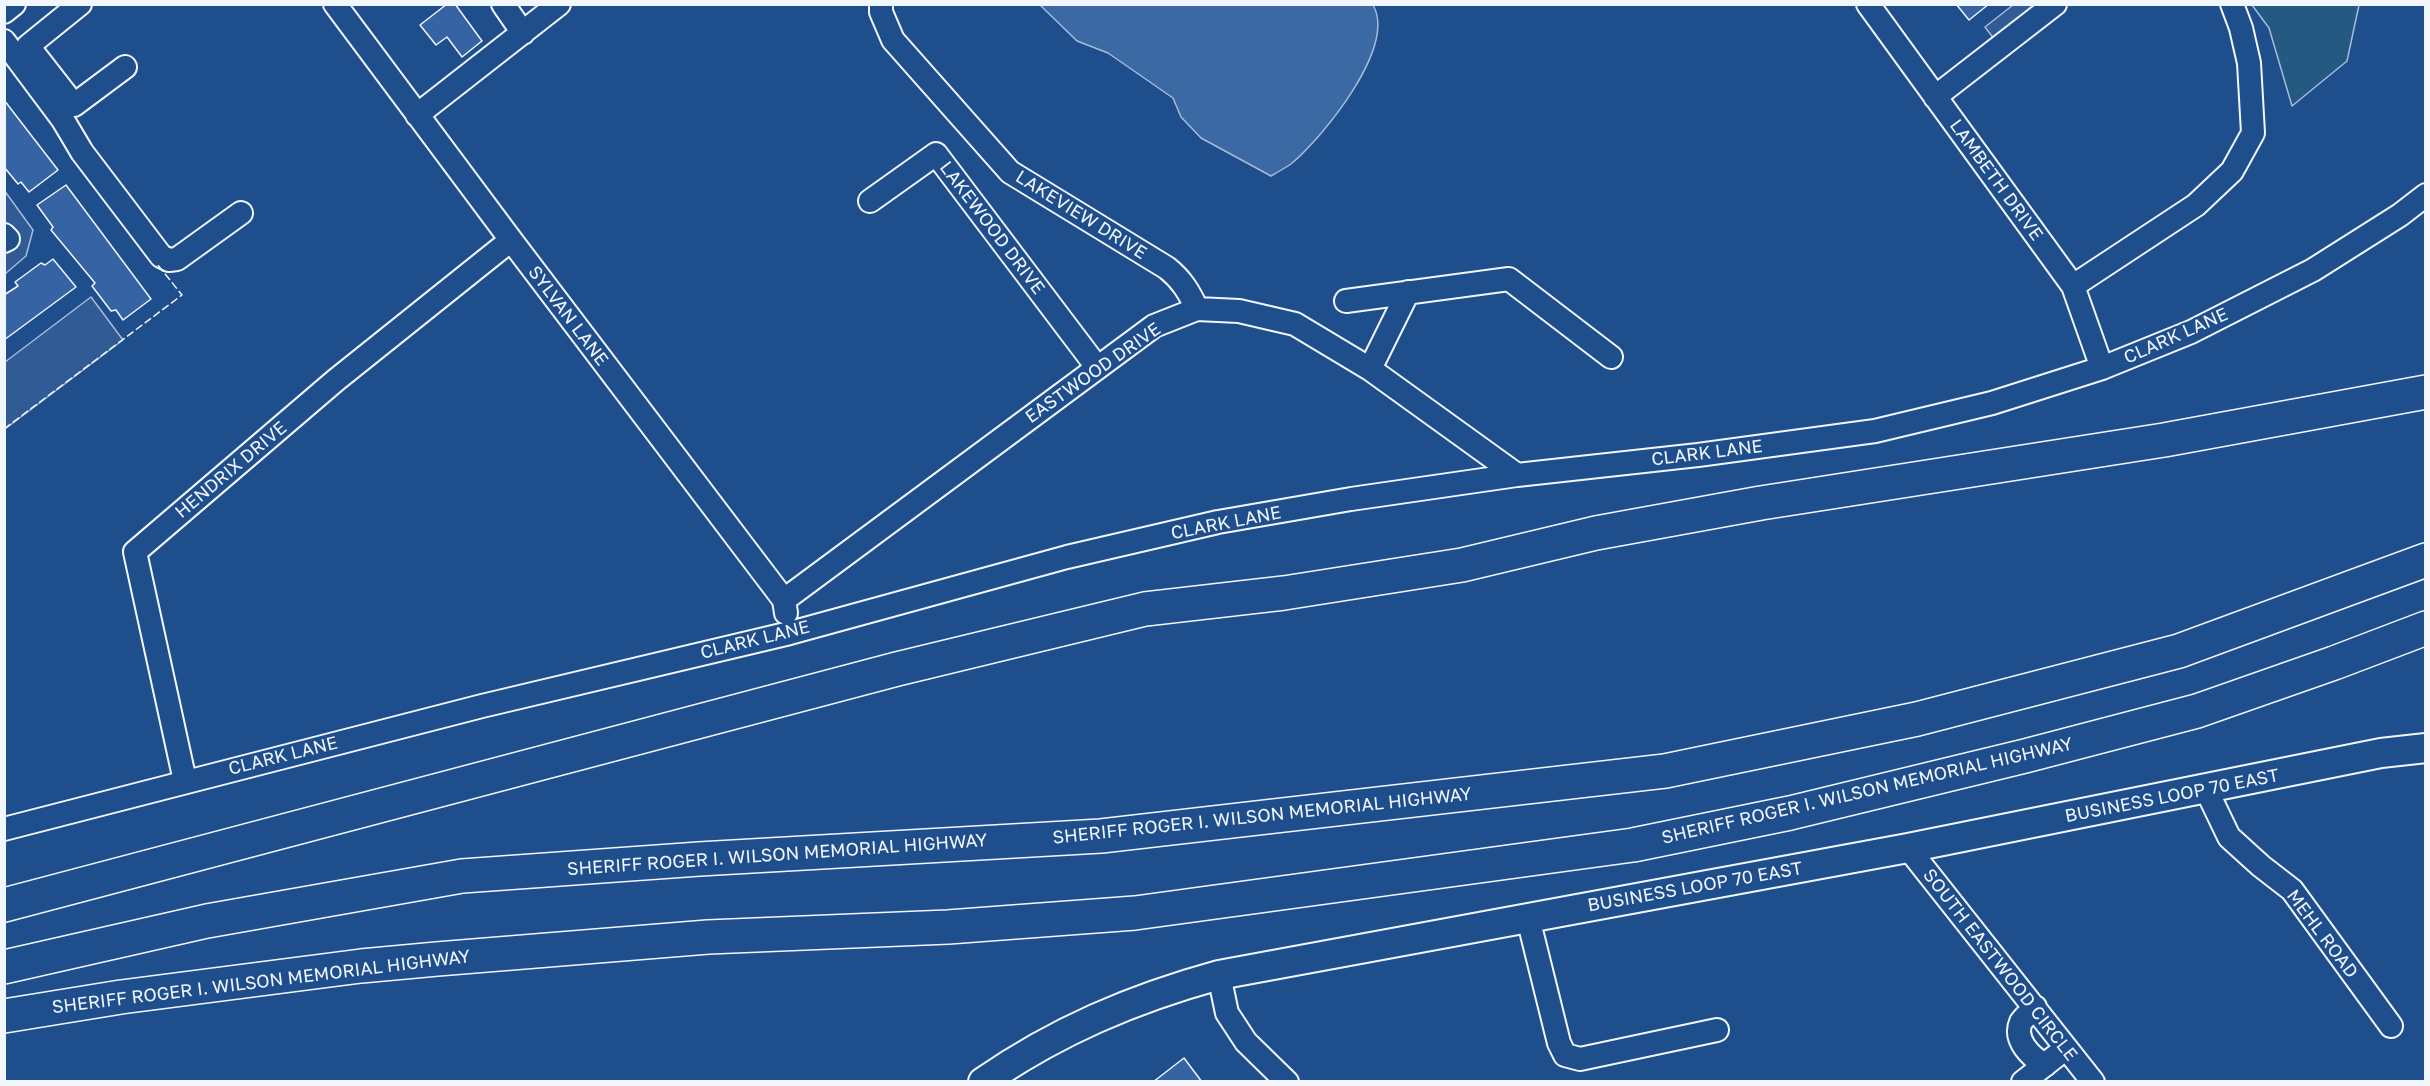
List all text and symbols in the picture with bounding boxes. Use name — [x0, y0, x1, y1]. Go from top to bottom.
street label: LAMBETH DRIVE — [1945, 115, 2047, 245]
street label: LAKEWOOD DRIVE — [935, 157, 1049, 299]
street label: LAKEVIEW DRIVE — [1011, 166, 1151, 264]
street label: SYLVAN LANE — [523, 262, 613, 370]
street label: CLARK LANE — [2121, 303, 2231, 369]
street label: EASTWOOD DRIVE — [1021, 318, 1165, 428]
street label: HENDRIX DRIVE — [171, 417, 291, 523]
street label: CLARK LANE — [1650, 435, 1764, 471]
street label: CLARK LANE — [1169, 502, 1283, 544]
street label: CLARK LANE — [698, 616, 812, 664]
street label: CLARK LANE — [226, 732, 340, 780]
street label: SHERIFF ROGER I. WILSON MEMORIAL HIGHWAY — [1659, 733, 2075, 849]
street label: BUSINESS LOOP 70 EAST — [2063, 765, 2281, 827]
street label: SHERIFF ROGER I. WILSON MEMORIAL HIGHWAY — [1052, 783, 1472, 849]
street label: SHERIFF ROGER I. WILSON MEMORIAL HIGHWAY — [566, 830, 988, 880]
street label: BUSINESS LOOP 70 EAST — [1586, 857, 1804, 917]
street label: SOUTH EASTWOOD CIRCLE — [1918, 865, 2082, 1065]
street label: MEHL ROAD — [2282, 886, 2362, 982]
street label: SHERIFF ROGER I. WILSON MEMORIAL HIGHWAY — [51, 946, 471, 1018]

